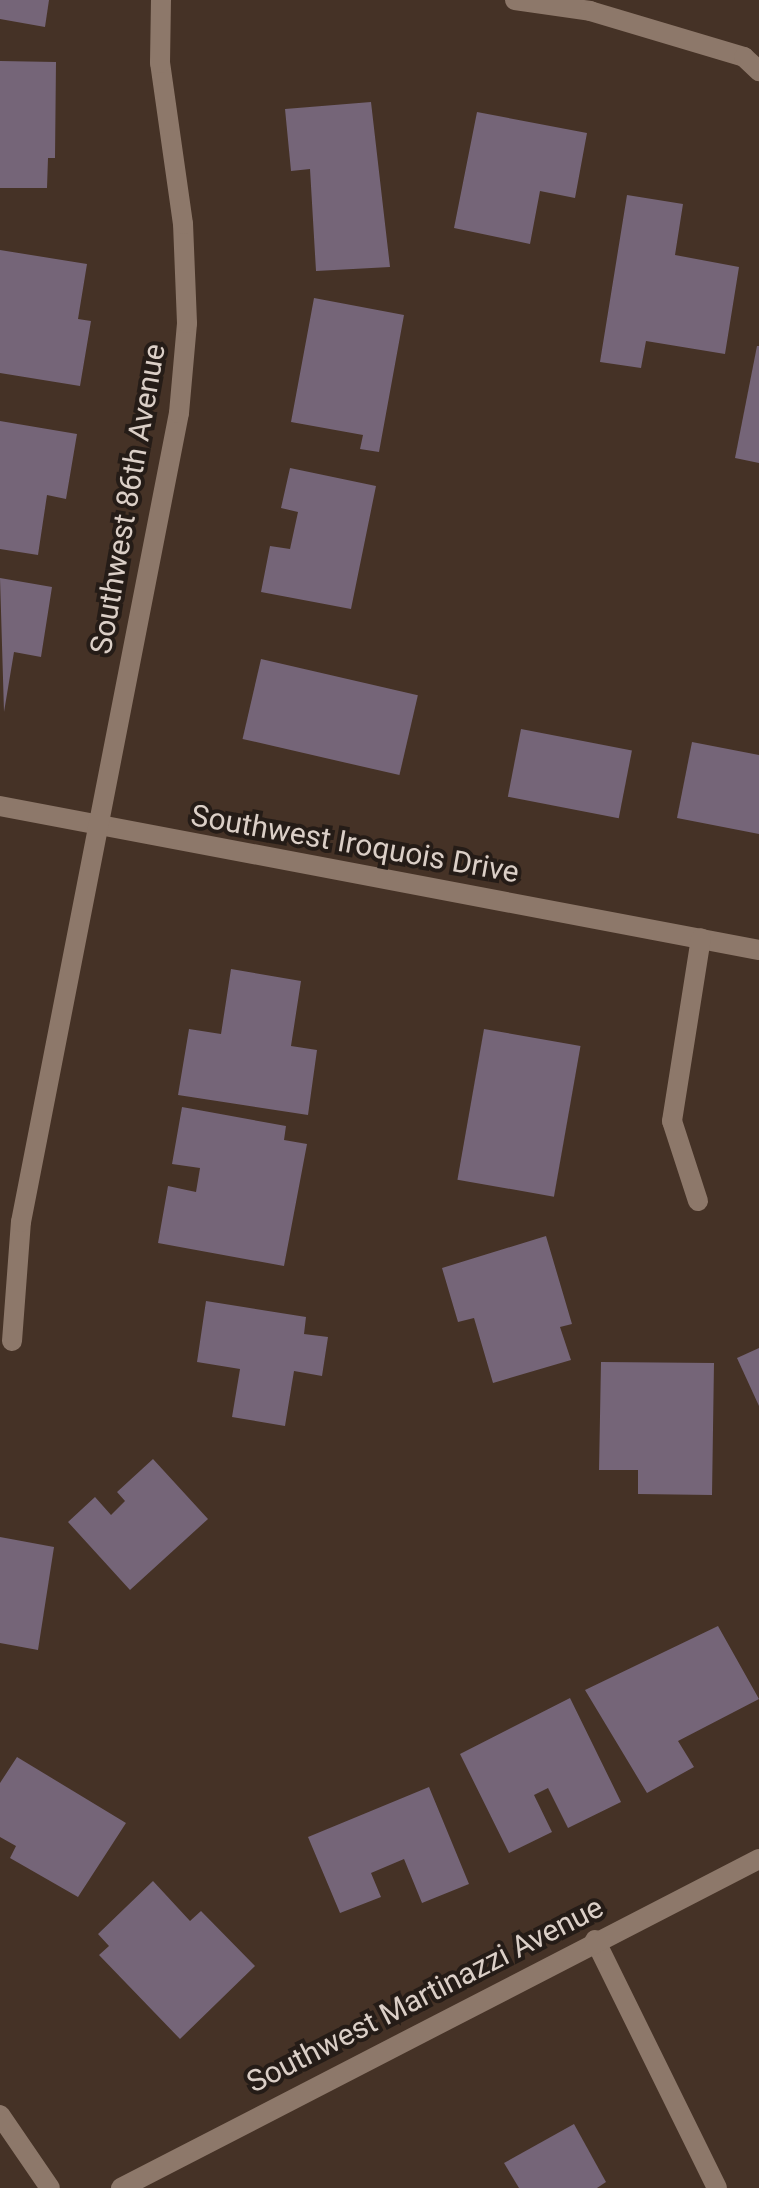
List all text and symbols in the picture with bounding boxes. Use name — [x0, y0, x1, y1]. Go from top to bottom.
street label: Southwest 86th Avenue — [83, 341, 173, 657]
street label: Southwest Iroquois Drive — [188, 797, 522, 891]
street label: Southwest Martinazzi Avenue — [241, 1889, 609, 2101]

